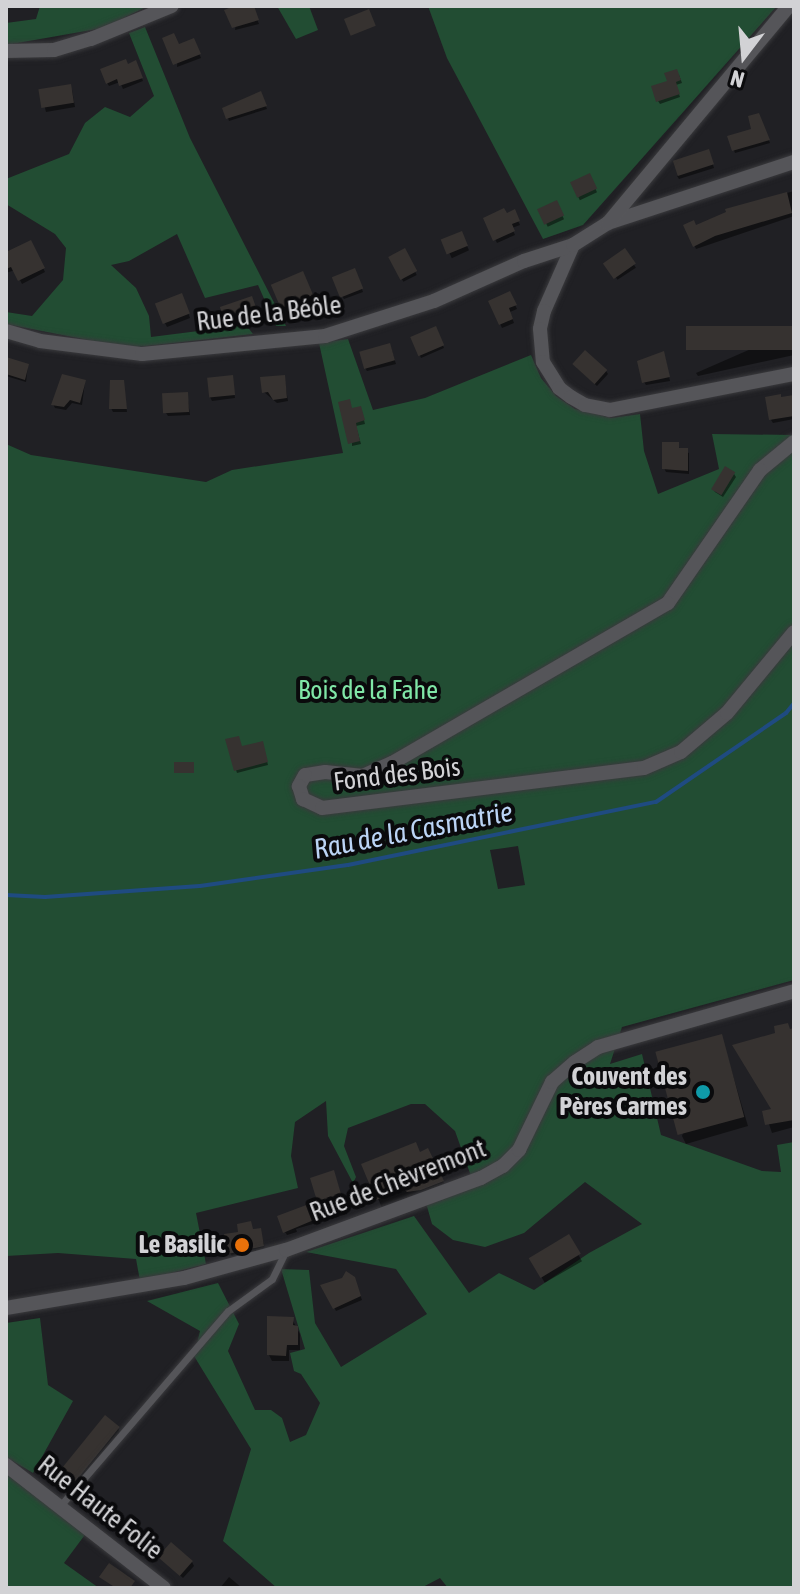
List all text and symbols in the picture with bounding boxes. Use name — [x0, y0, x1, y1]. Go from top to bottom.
north arrow — [704, 16, 784, 96]
text: N — [728, 65, 747, 93]
street label: Rue de la Béôle — [195, 290, 343, 338]
park label: Bois de la Fahe — [298, 675, 438, 707]
street label: Fond des Bois — [332, 752, 462, 798]
water label: Rau de la Casmatrie — [311, 794, 515, 866]
place label: Couvent des Pères Carmes — [559, 1061, 687, 1122]
marker: Couvent des Pères Carmes — [694, 1083, 712, 1101]
street label: Rue de Chèvremont — [306, 1133, 490, 1229]
place label: Le Basilic — [139, 1229, 226, 1261]
marker: Le Basilic — [233, 1236, 251, 1254]
street label: Rue Haute Folie — [31, 1449, 169, 1567]

